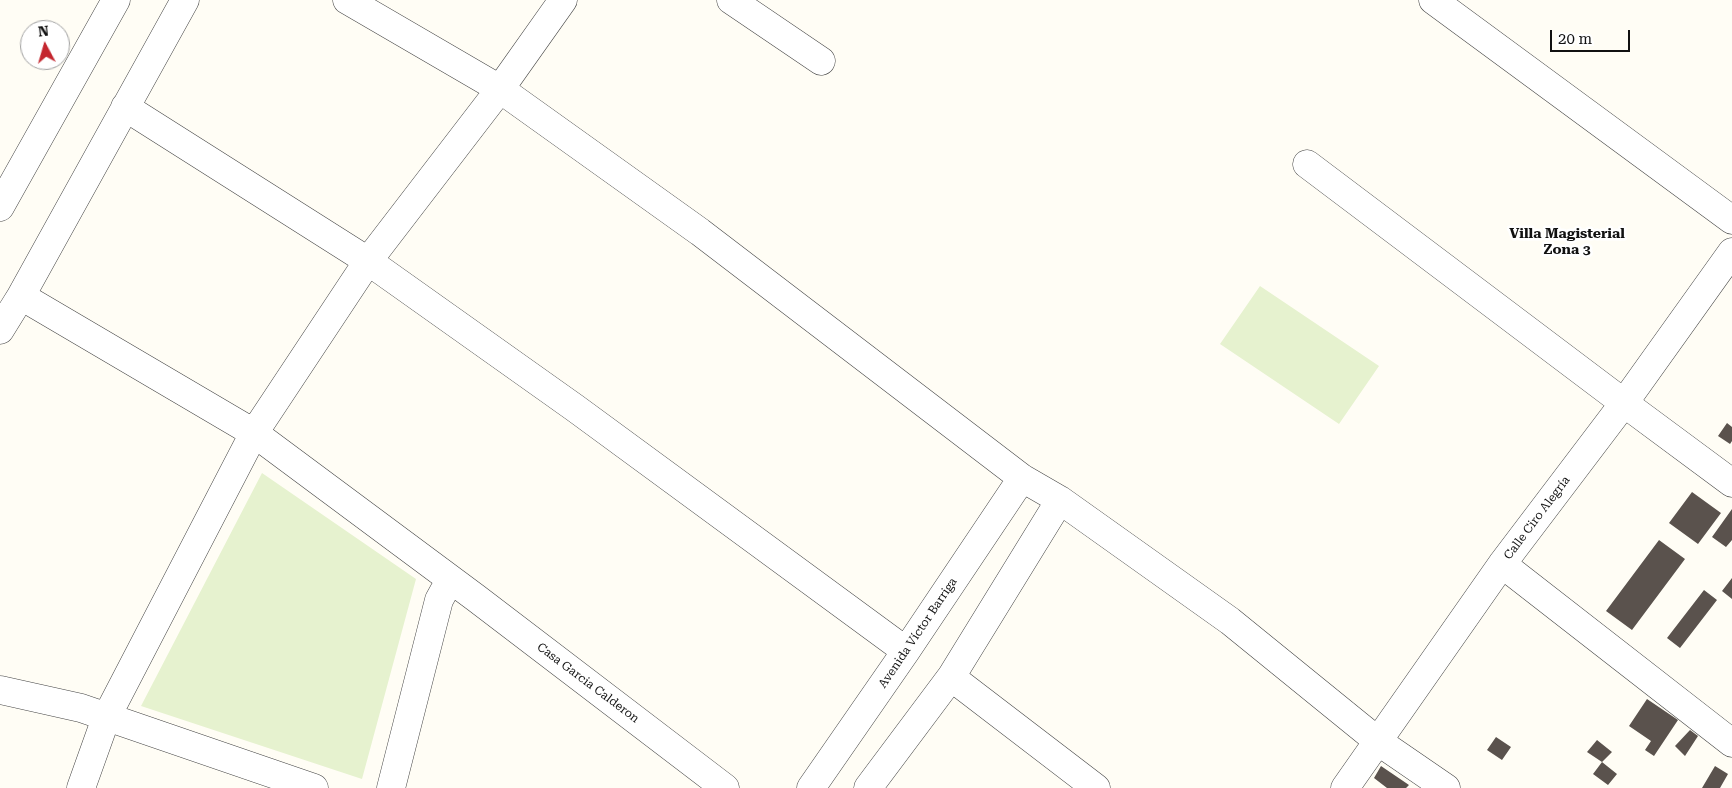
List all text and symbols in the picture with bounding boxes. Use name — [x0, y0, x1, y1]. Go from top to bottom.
north arrow — [20, 20, 70, 70]
scale bar — [1552, 20, 1632, 52]
text: N — [37, 23, 50, 40]
text: 20 m — [1558, 30, 1592, 48]
district label: Villa Magisterial Zona 3 — [1509, 226, 1625, 258]
street label: Calle Ciro Alegría — [1501, 473, 1573, 563]
street label: Avenida Víctor Barriga — [876, 575, 960, 691]
street label: Casa Garcia Calderon — [534, 640, 642, 726]

